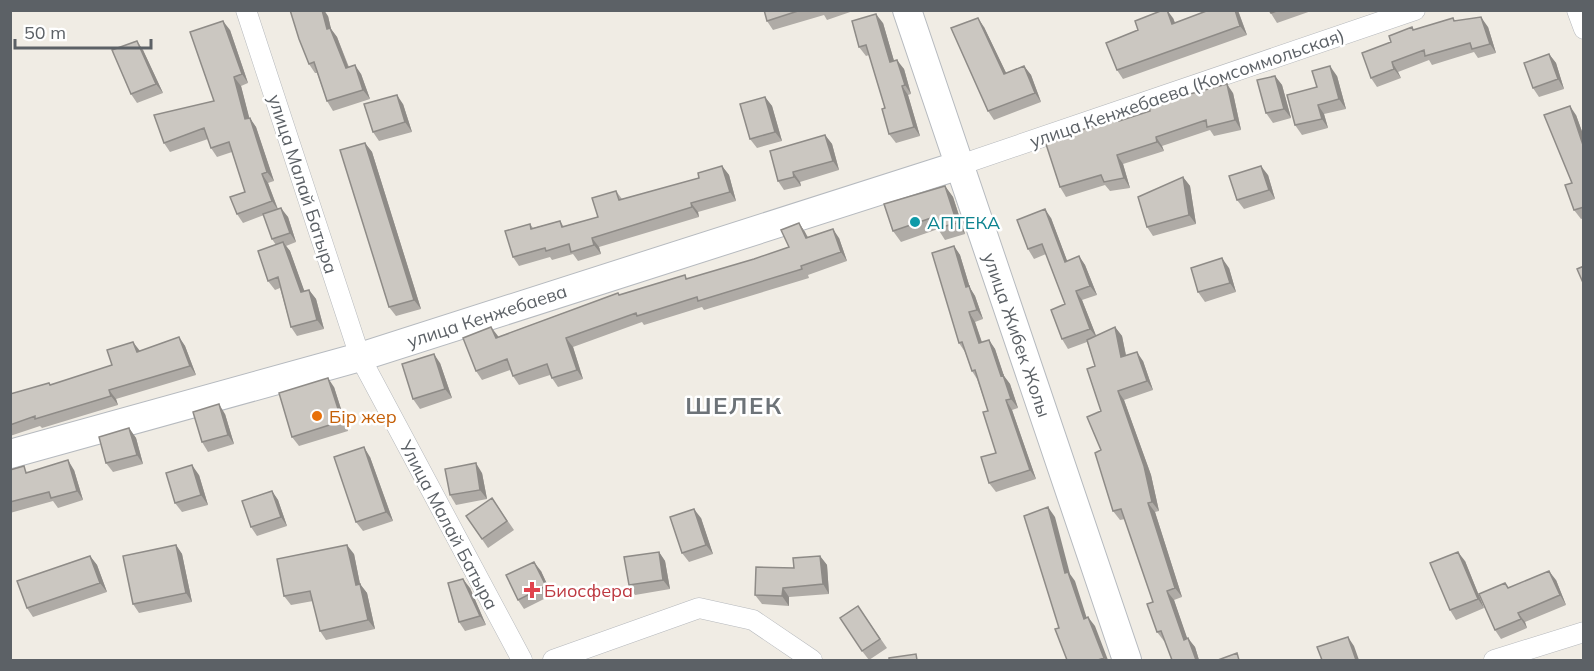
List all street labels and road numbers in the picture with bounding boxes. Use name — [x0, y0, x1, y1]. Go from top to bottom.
street label: улица Кенжебаева (Комсоммольская) — [1027, 23, 1347, 153]
street label: улица Малай Батыра — [263, 91, 343, 277]
street label: улица Жибек Жолы — [978, 250, 1056, 420]
street label: улица Кенжебаева — [404, 279, 570, 353]
street label: Улица Малай Батыра — [394, 435, 503, 614]

